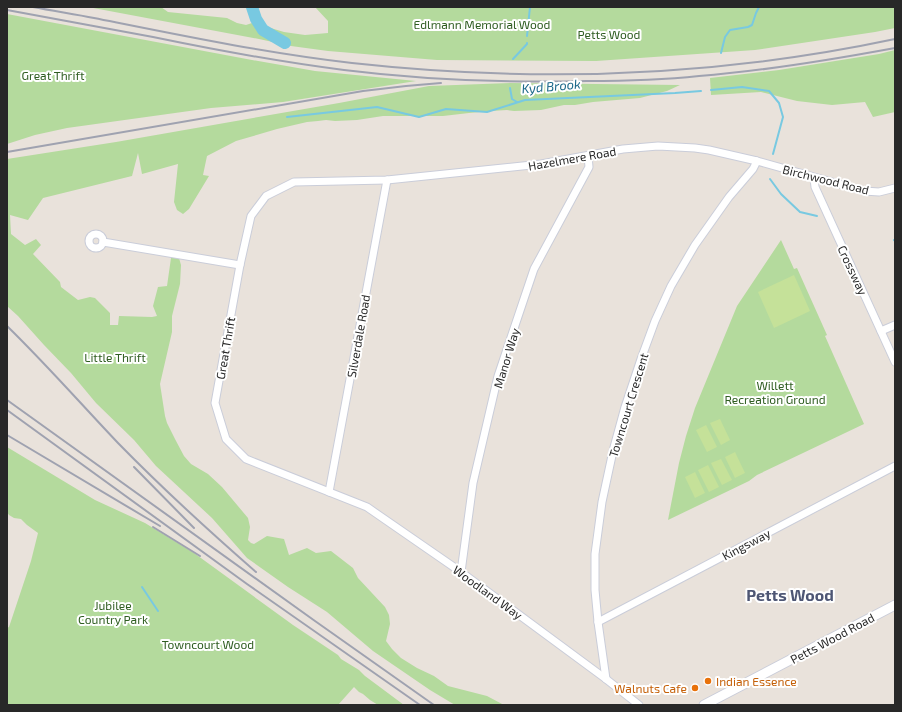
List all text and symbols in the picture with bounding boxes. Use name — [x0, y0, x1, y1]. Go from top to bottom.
park label: Edlmann Memorial Wood — [413, 17, 551, 31]
park label: Petts Wood — [578, 27, 640, 41]
park label: Great Thrift — [21, 68, 85, 82]
water label: Kyd Brook — [521, 75, 581, 97]
street label: Hazelmere Road — [527, 143, 617, 173]
street label: Birchwood Road — [781, 161, 871, 197]
street label: Crossway — [835, 243, 871, 298]
street label: Silverdale Road — [344, 293, 372, 379]
street label: Great Thrift — [213, 315, 237, 380]
street label: Manor Way — [490, 326, 522, 390]
park label: Little Thrift — [84, 350, 146, 364]
street label: Towncourt Crescent — [605, 351, 651, 459]
park label: Willett Recreation Ground — [724, 378, 826, 406]
street label: Kingsway — [719, 525, 773, 563]
street label: Woodland Way — [451, 562, 526, 622]
district label: Petts Wood — [746, 585, 834, 604]
park label: Jubilee Country Park — [78, 598, 148, 626]
street label: Petts Wood Road — [788, 610, 876, 666]
park label: Towncourt Wood — [162, 637, 254, 651]
place label: Indian Essence — [716, 674, 797, 688]
marker: Indian Essence — [703, 676, 713, 686]
place label: Walnuts Cafe — [614, 681, 687, 695]
marker: Walnuts Cafe — [690, 683, 700, 693]

